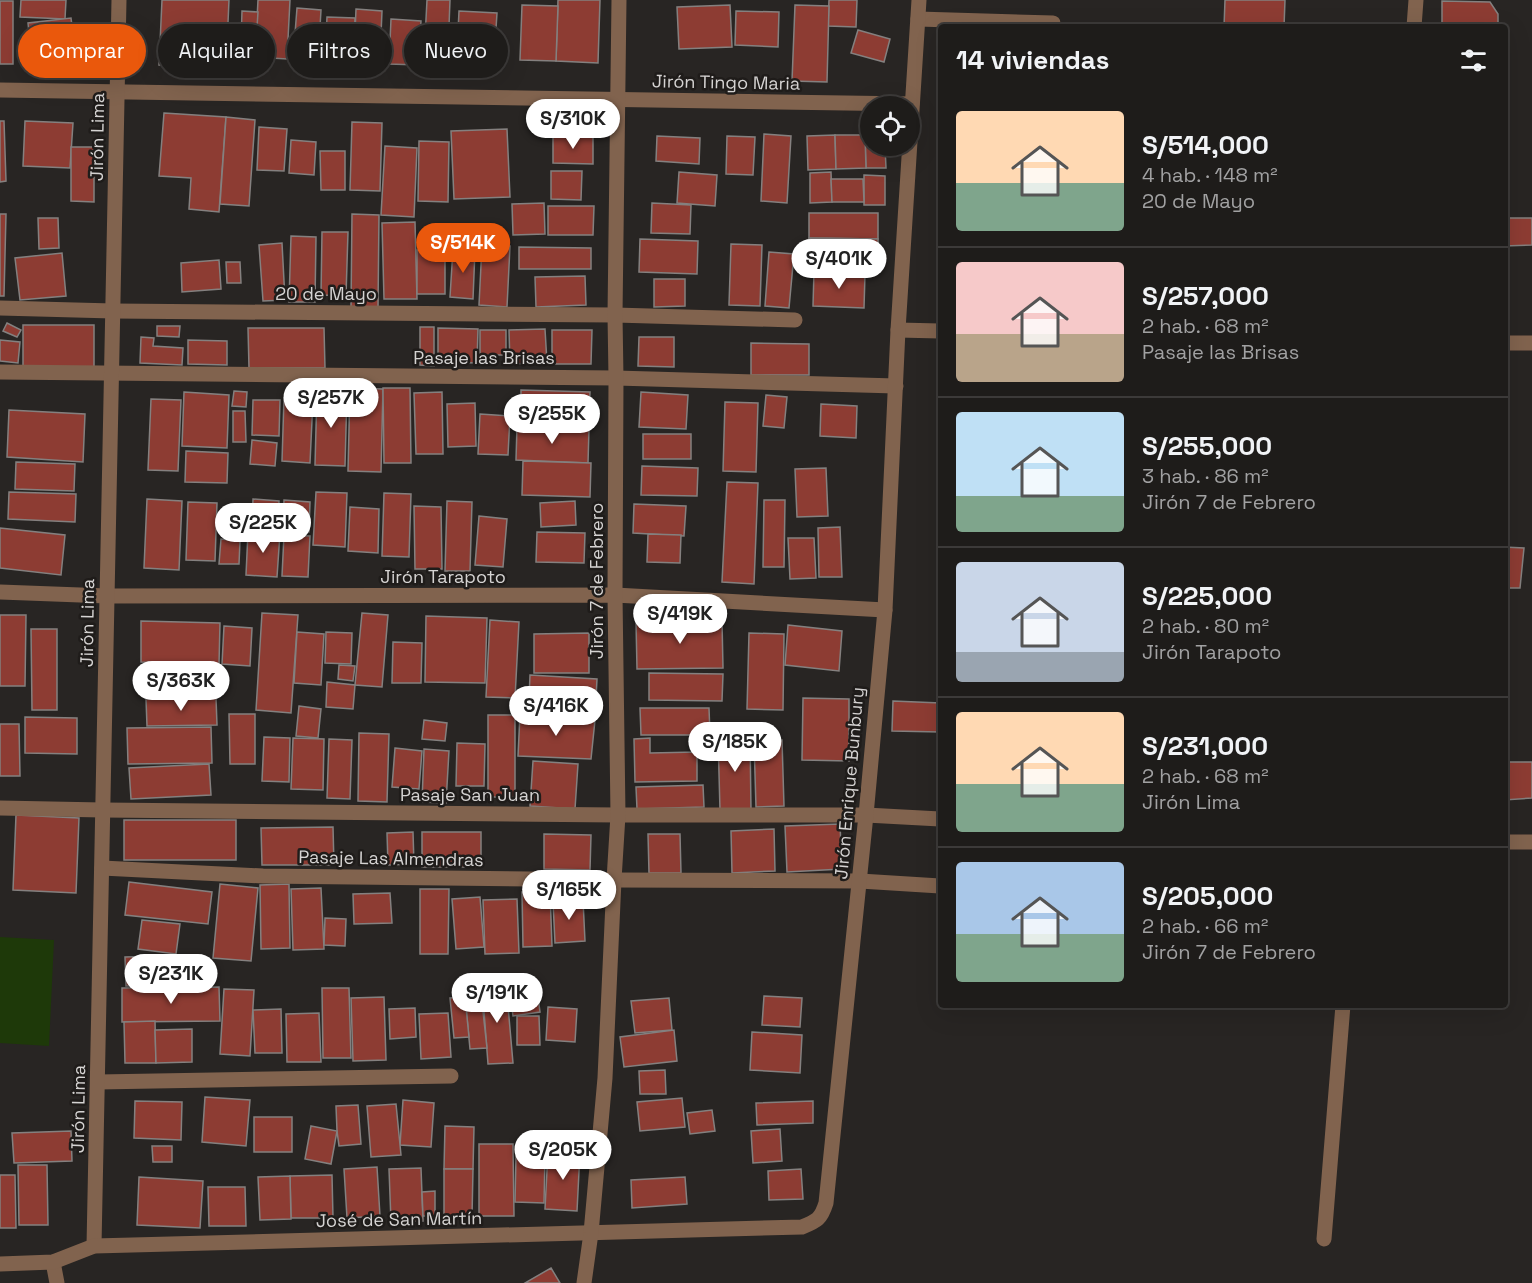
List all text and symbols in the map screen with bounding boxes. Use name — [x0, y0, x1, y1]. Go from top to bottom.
chip: Comprar — [18, 24, 146, 78]
chip: Alquilar — [158, 24, 275, 78]
chip: Filtros — [287, 24, 392, 78]
chip: Nuevo — [404, 24, 508, 78]
text: 14 viviendas — [956, 43, 1109, 77]
icon: filters — [1457, 44, 1490, 77]
street label: Jirón Tingo Maria — [652, 69, 800, 95]
street label: Jirón Lima — [85, 93, 109, 181]
map controls — [860, 96, 920, 156]
button: locate — [860, 96, 920, 156]
pin: S/310K — [524, 99, 622, 150]
text: S/310K — [540, 105, 606, 131]
text: S/514,000 — [1142, 128, 1269, 162]
icon: home — [1004, 135, 1076, 207]
text: 4 hab. · 148 m² — [1142, 162, 1278, 188]
text: 20 de Mayo — [1142, 188, 1255, 214]
pin: S/514K — [414, 223, 512, 274]
text: S/514K — [430, 229, 496, 255]
pin: S/401K — [790, 239, 888, 290]
text: S/401K — [806, 245, 872, 271]
text: S/257,000 — [1142, 279, 1269, 313]
street label: 20 de Mayo — [275, 282, 377, 305]
icon: home — [1004, 286, 1076, 358]
text: 2 hab. · 68 m² — [1142, 313, 1268, 339]
text: Pasaje las Brisas — [1142, 339, 1299, 365]
street label: Pasaje las Brisas — [413, 346, 555, 369]
pin: S/257K — [282, 378, 380, 429]
text: S/257K — [298, 384, 364, 410]
pin: S/255K — [503, 394, 601, 445]
text: S/255K — [518, 400, 586, 426]
text: S/255,000 — [1142, 429, 1272, 463]
icon: home — [1004, 436, 1076, 508]
text: 3 hab. · 86 m² — [1142, 463, 1269, 489]
text: Jirón 7 de Febrero — [1142, 489, 1316, 515]
pin: S/225K — [214, 503, 312, 554]
street label: Jirón 7 de Febrero — [585, 503, 608, 659]
text: S/225K — [229, 509, 297, 535]
street label: Jirón Tarapoto — [380, 565, 506, 588]
street label: Jirón Lima — [75, 579, 99, 667]
text: S/225,000 — [1142, 579, 1272, 613]
icon: home — [1004, 586, 1076, 658]
pin: S/419K — [631, 594, 729, 645]
text: S/419K — [647, 600, 713, 626]
text: 2 hab. · 80 m² — [1142, 613, 1269, 639]
text: Jirón Tarapoto — [1142, 639, 1281, 665]
pin: S/363K — [132, 661, 230, 712]
text: S/363K — [147, 667, 215, 693]
pin: S/416K — [507, 686, 605, 737]
street label: Jirón Enrique Bunbury — [829, 686, 869, 880]
text: S/416K — [523, 692, 589, 718]
pin: S/185K — [686, 722, 784, 773]
text: S/185K — [702, 728, 768, 754]
text: S/231,000 — [1142, 729, 1268, 763]
icon: home — [1004, 736, 1076, 808]
text: 2 hab. · 68 m² — [1142, 763, 1268, 789]
street label: Pasaje San Juan — [400, 783, 540, 806]
text: Jirón Lima — [1142, 789, 1240, 815]
street label: Pasaje Las Almendras — [298, 845, 484, 871]
pin: S/165K — [520, 870, 618, 921]
text: S/165K — [536, 876, 602, 902]
text: S/205,000 — [1142, 879, 1273, 913]
icon: home — [1004, 886, 1076, 958]
text: 2 hab. · 66 m² — [1142, 913, 1268, 939]
text: Jirón 7 de Febrero — [1142, 939, 1316, 965]
pin: S/231K — [122, 954, 220, 1005]
text: S/231K — [139, 960, 203, 986]
pin: S/191K — [448, 973, 546, 1024]
text: S/191K — [466, 979, 528, 1005]
street label: Jirón Lima — [66, 1065, 90, 1153]
pin: S/205K — [514, 1130, 612, 1181]
text: S/205K — [528, 1136, 598, 1162]
street label: José de San Martín — [316, 1206, 482, 1232]

